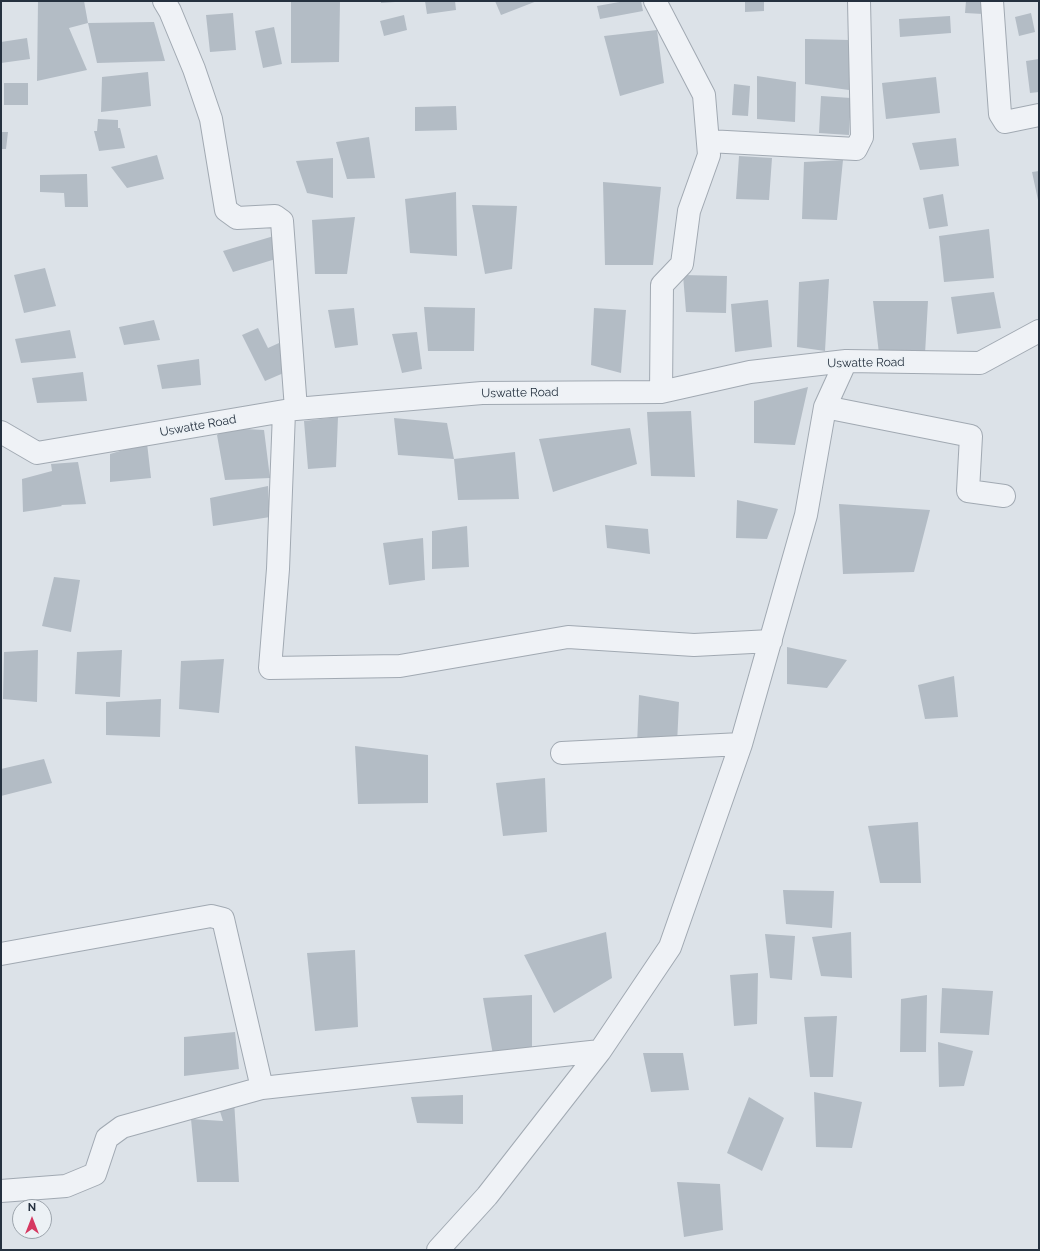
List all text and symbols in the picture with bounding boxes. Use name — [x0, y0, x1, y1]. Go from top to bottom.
street label: Uswatte Road — [827, 355, 905, 371]
street label: Uswatte Road — [481, 385, 559, 401]
street label: Uswatte Road — [159, 412, 237, 440]
north arrow — [12, 1199, 52, 1239]
text: N — [28, 1201, 36, 1214]

